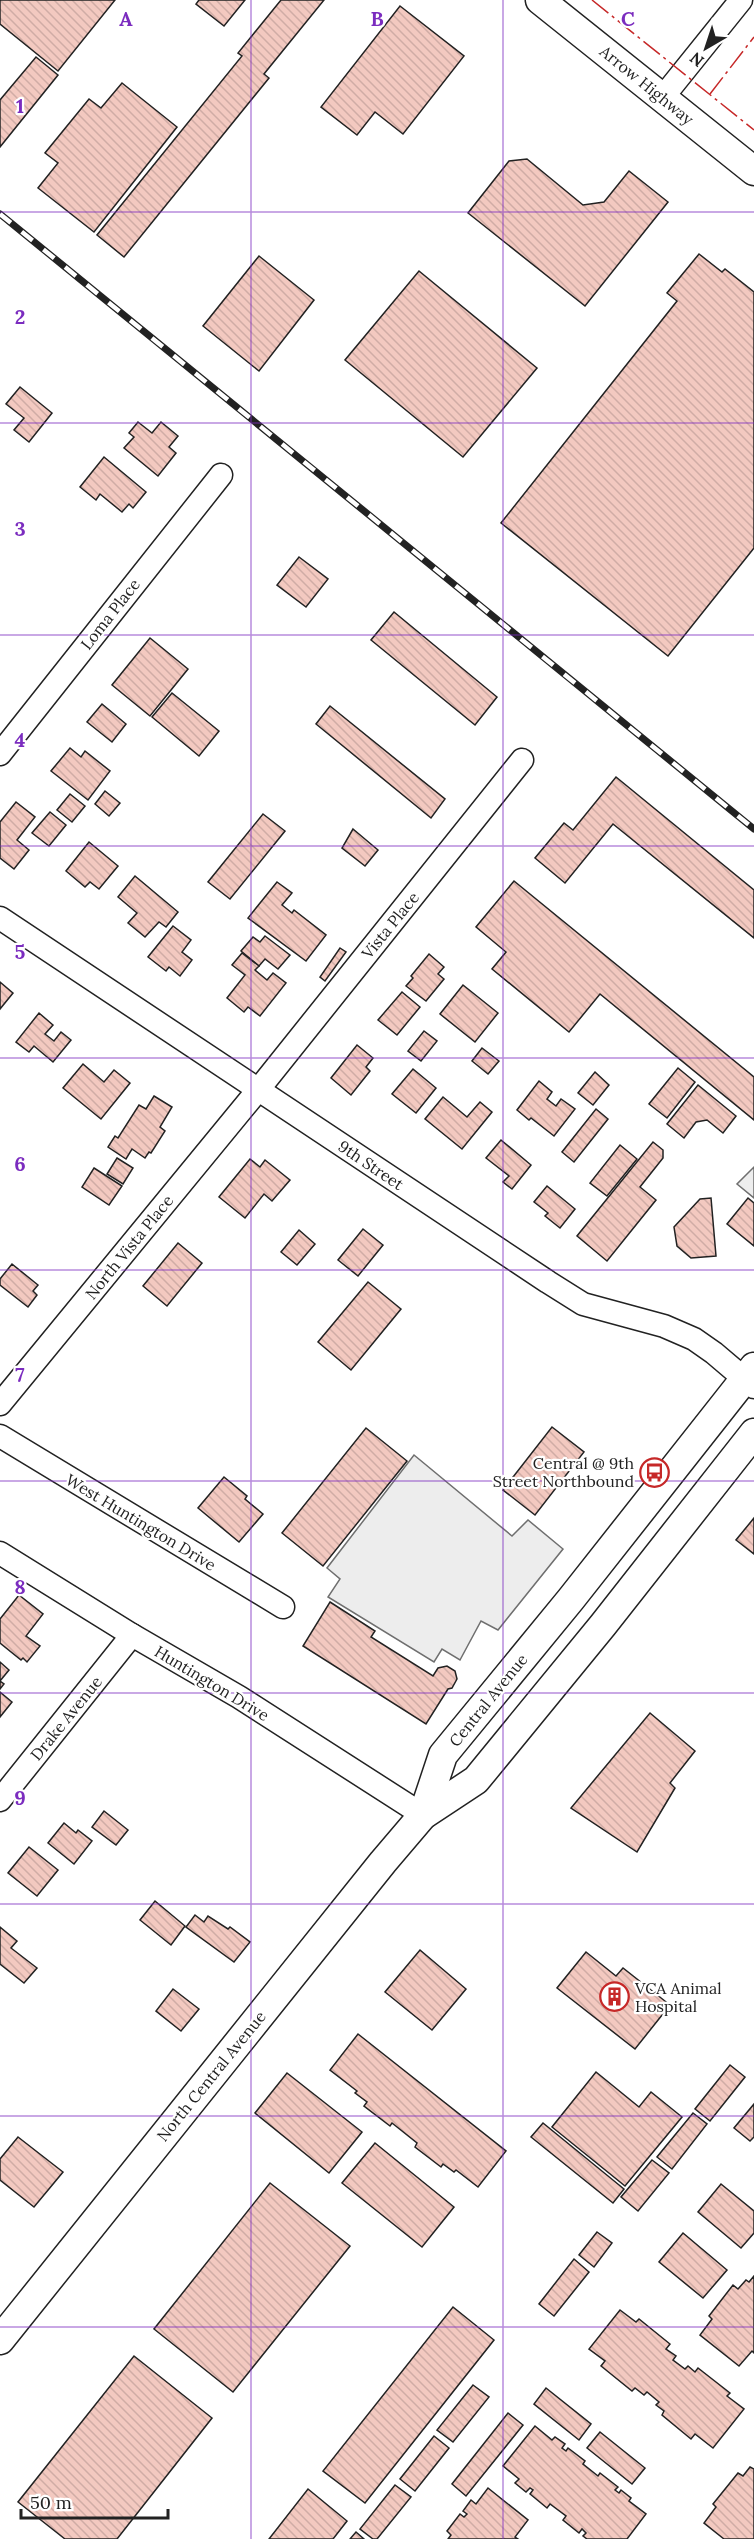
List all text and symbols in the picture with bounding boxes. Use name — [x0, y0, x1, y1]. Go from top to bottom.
text: A — [119, 6, 133, 31]
text: B — [370, 6, 384, 31]
text: C — [621, 6, 635, 31]
north arrow — [676, 18, 736, 78]
street label: Arrow Highway — [595, 40, 698, 129]
text: N — [685, 48, 708, 71]
text: 1 — [16, 93, 24, 118]
text: 2 — [15, 304, 25, 329]
text: 3 — [14, 516, 26, 541]
street label: Loma Place — [76, 574, 144, 654]
text: 4 — [15, 727, 26, 752]
street label: Vista Place — [356, 887, 423, 963]
text: 5 — [15, 939, 26, 964]
street label: 9th Street — [334, 1136, 408, 1195]
text: 6 — [14, 1151, 26, 1176]
street label: North Vista Place — [81, 1191, 177, 1303]
text: 7 — [15, 1362, 25, 1387]
place label: Central @ 9th Street Northbound — [493, 1453, 634, 1491]
bus stop icon: Central @ 9th Street Northbound — [639, 1456, 671, 1488]
street label: West Huntington Drive — [62, 1469, 220, 1575]
text: 8 — [14, 1574, 26, 1599]
street label: Huntington Drive — [151, 1641, 273, 1725]
street label: Central Avenue — [444, 1649, 532, 1750]
street label: Drake Avenue — [26, 1672, 106, 1764]
text: 9 — [14, 1785, 26, 1810]
place label: VCA Animal Hospital — [634, 1978, 722, 2016]
building icon: VCA Animal Hospital — [598, 1981, 630, 2013]
street label: North Central Avenue — [152, 2007, 270, 2145]
scale bar — [21, 2482, 168, 2520]
text: 50 m — [30, 2491, 72, 2514]

